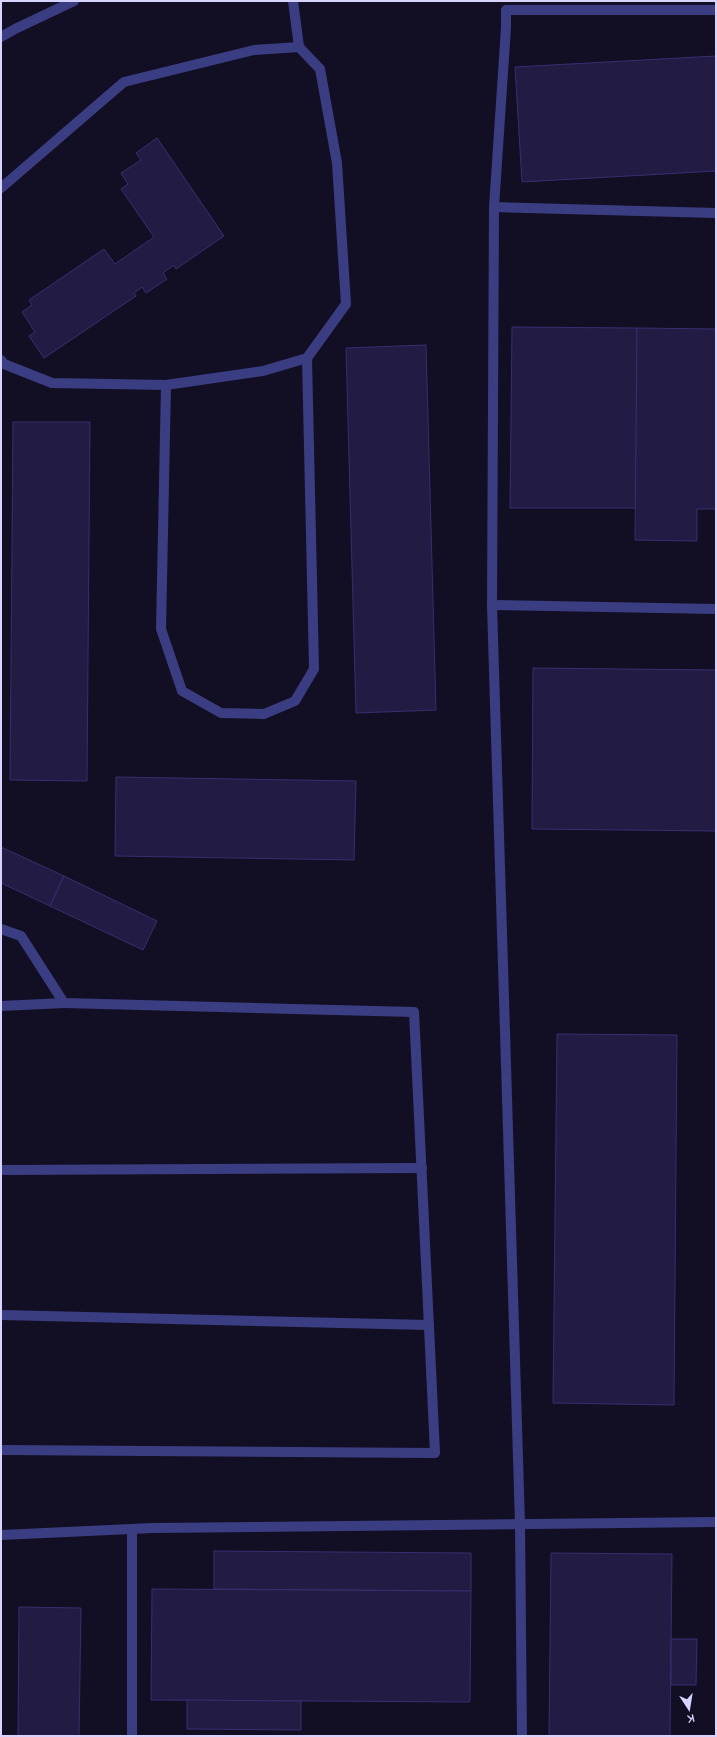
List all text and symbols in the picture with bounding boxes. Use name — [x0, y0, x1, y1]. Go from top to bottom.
north arrow — [669, 1689, 709, 1729]
text: K — [686, 1711, 696, 1726]

